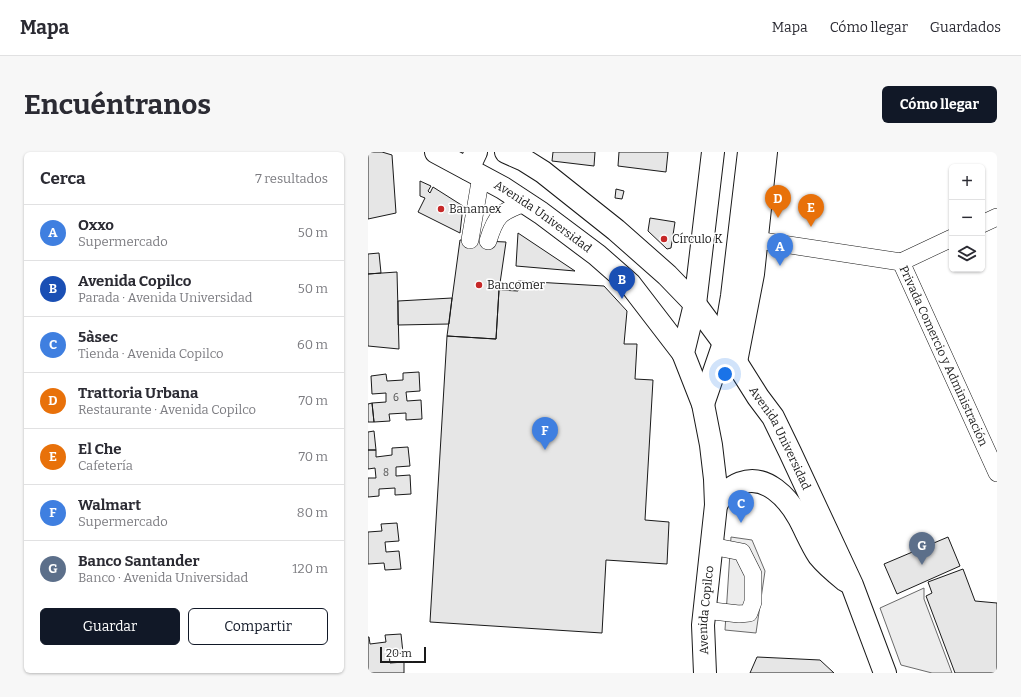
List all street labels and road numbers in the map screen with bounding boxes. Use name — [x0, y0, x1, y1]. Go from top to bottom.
street label: Avenida Universidad — [492, 178, 594, 255]
street label: Privada Comercio y Administración — [897, 263, 991, 448]
street label: Avenida Universidad — [746, 384, 814, 492]
street label: Avenida Copilco — [696, 565, 716, 655]

